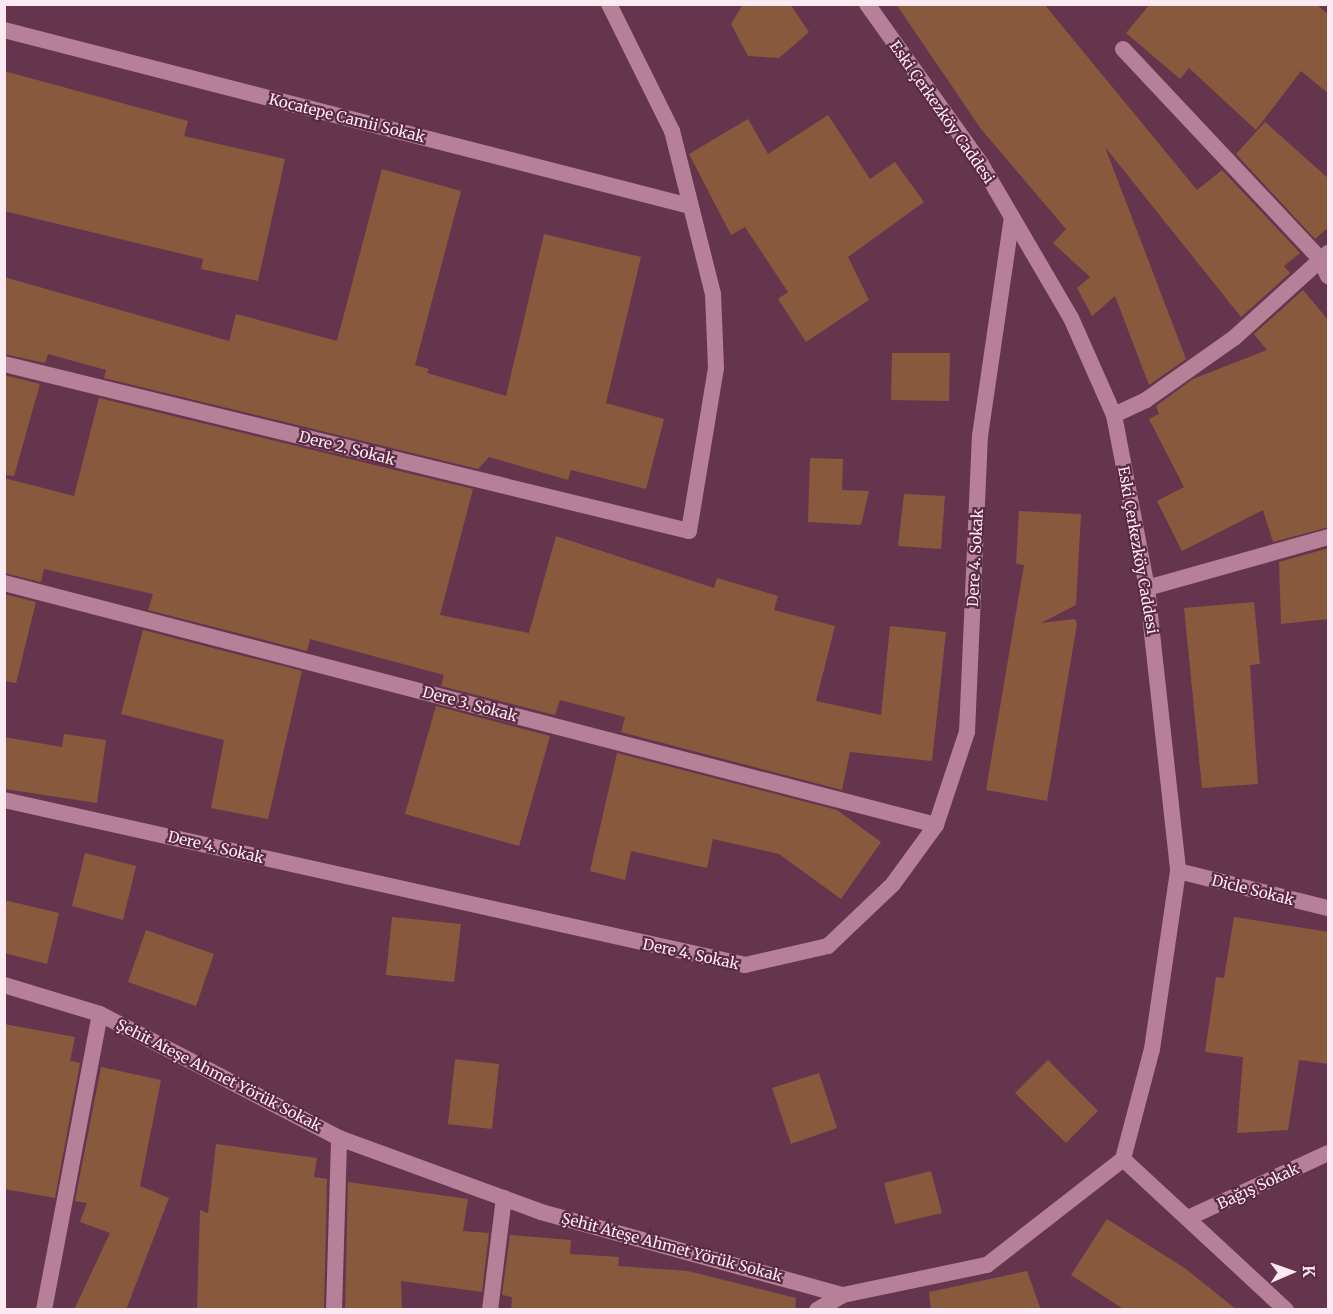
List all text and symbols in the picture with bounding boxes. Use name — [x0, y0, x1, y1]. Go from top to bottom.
street label: Eski Çerkezköy Caddesi — [886, 37, 998, 187]
street label: Kocatepe Camii Sokak — [267, 90, 427, 146]
street label: Dere 2. Sokak — [297, 427, 397, 469]
street label: Eski Çerkezköy Caddesi — [1114, 465, 1162, 635]
street label: Dere 4. Sokak — [963, 508, 987, 608]
street label: Dere 3. Sokak — [421, 683, 519, 725]
street label: Dere 4. Sokak — [166, 827, 266, 867]
street label: Dicle Sokak — [1210, 871, 1296, 909]
street label: Dere 4. Sokak — [641, 935, 741, 973]
street label: Şehit Ateşe Ahmet Yörük Sokak — [113, 1015, 325, 1135]
street label: Bağış Sokak — [1214, 1159, 1302, 1213]
street label: Şehit Ateşe Ahmet Yörük Sokak — [560, 1209, 784, 1285]
north arrow — [1261, 1242, 1321, 1302]
text: K — [1299, 1265, 1319, 1278]

